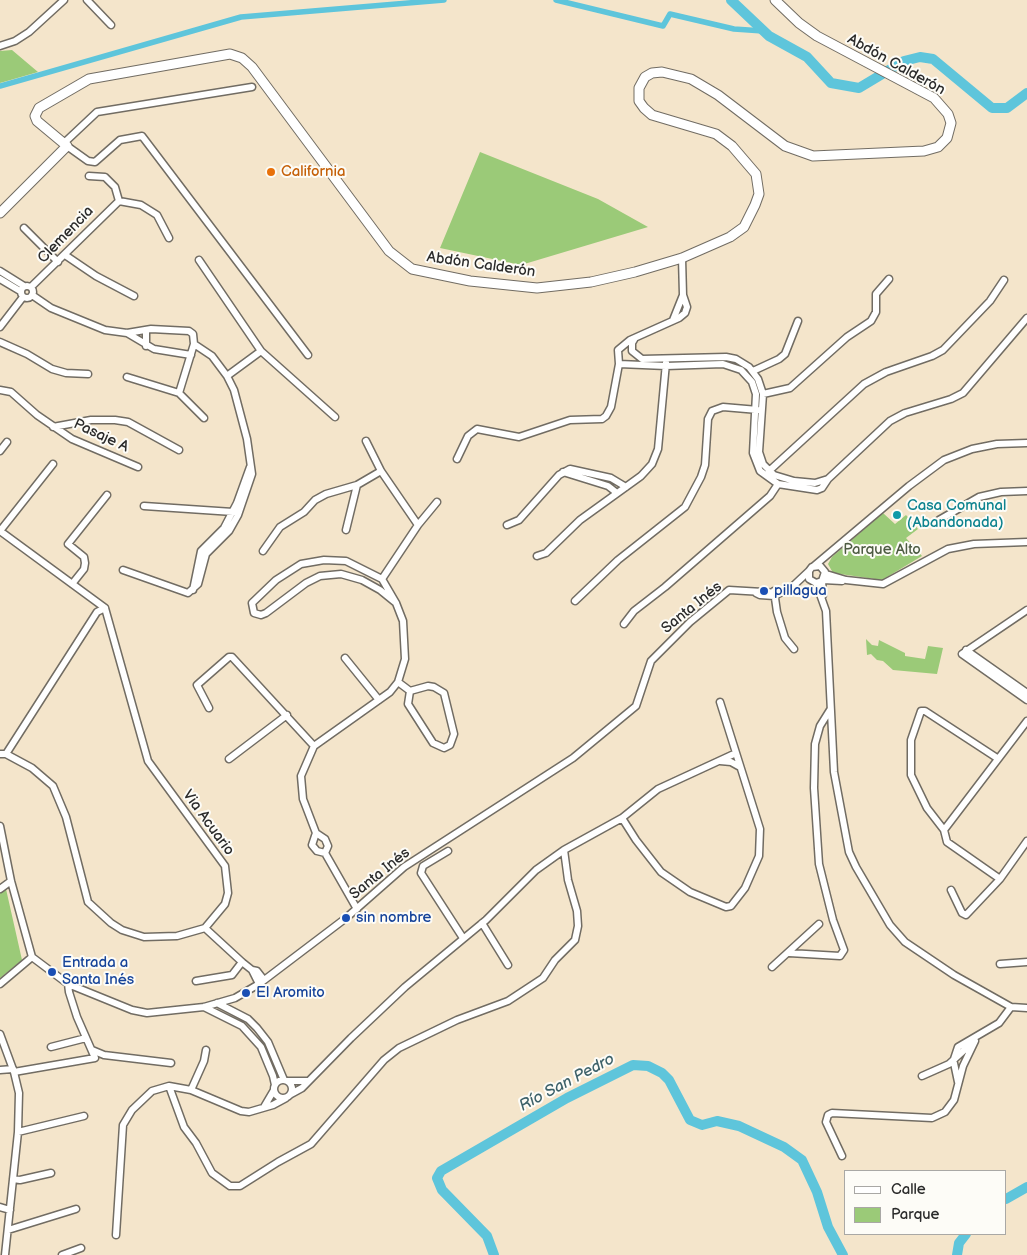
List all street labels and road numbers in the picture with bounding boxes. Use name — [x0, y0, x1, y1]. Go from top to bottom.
street label: Abdón Calderón — [844, 31, 948, 99]
street label: Clemencia — [34, 203, 98, 267]
street label: Abdón Calderón — [426, 248, 536, 282]
street label: Pasaje A — [70, 415, 132, 457]
street label: Santa Inés — [658, 578, 726, 638]
street label: Via Acuario — [178, 787, 238, 859]
street label: Santa Inés — [346, 844, 414, 904]

